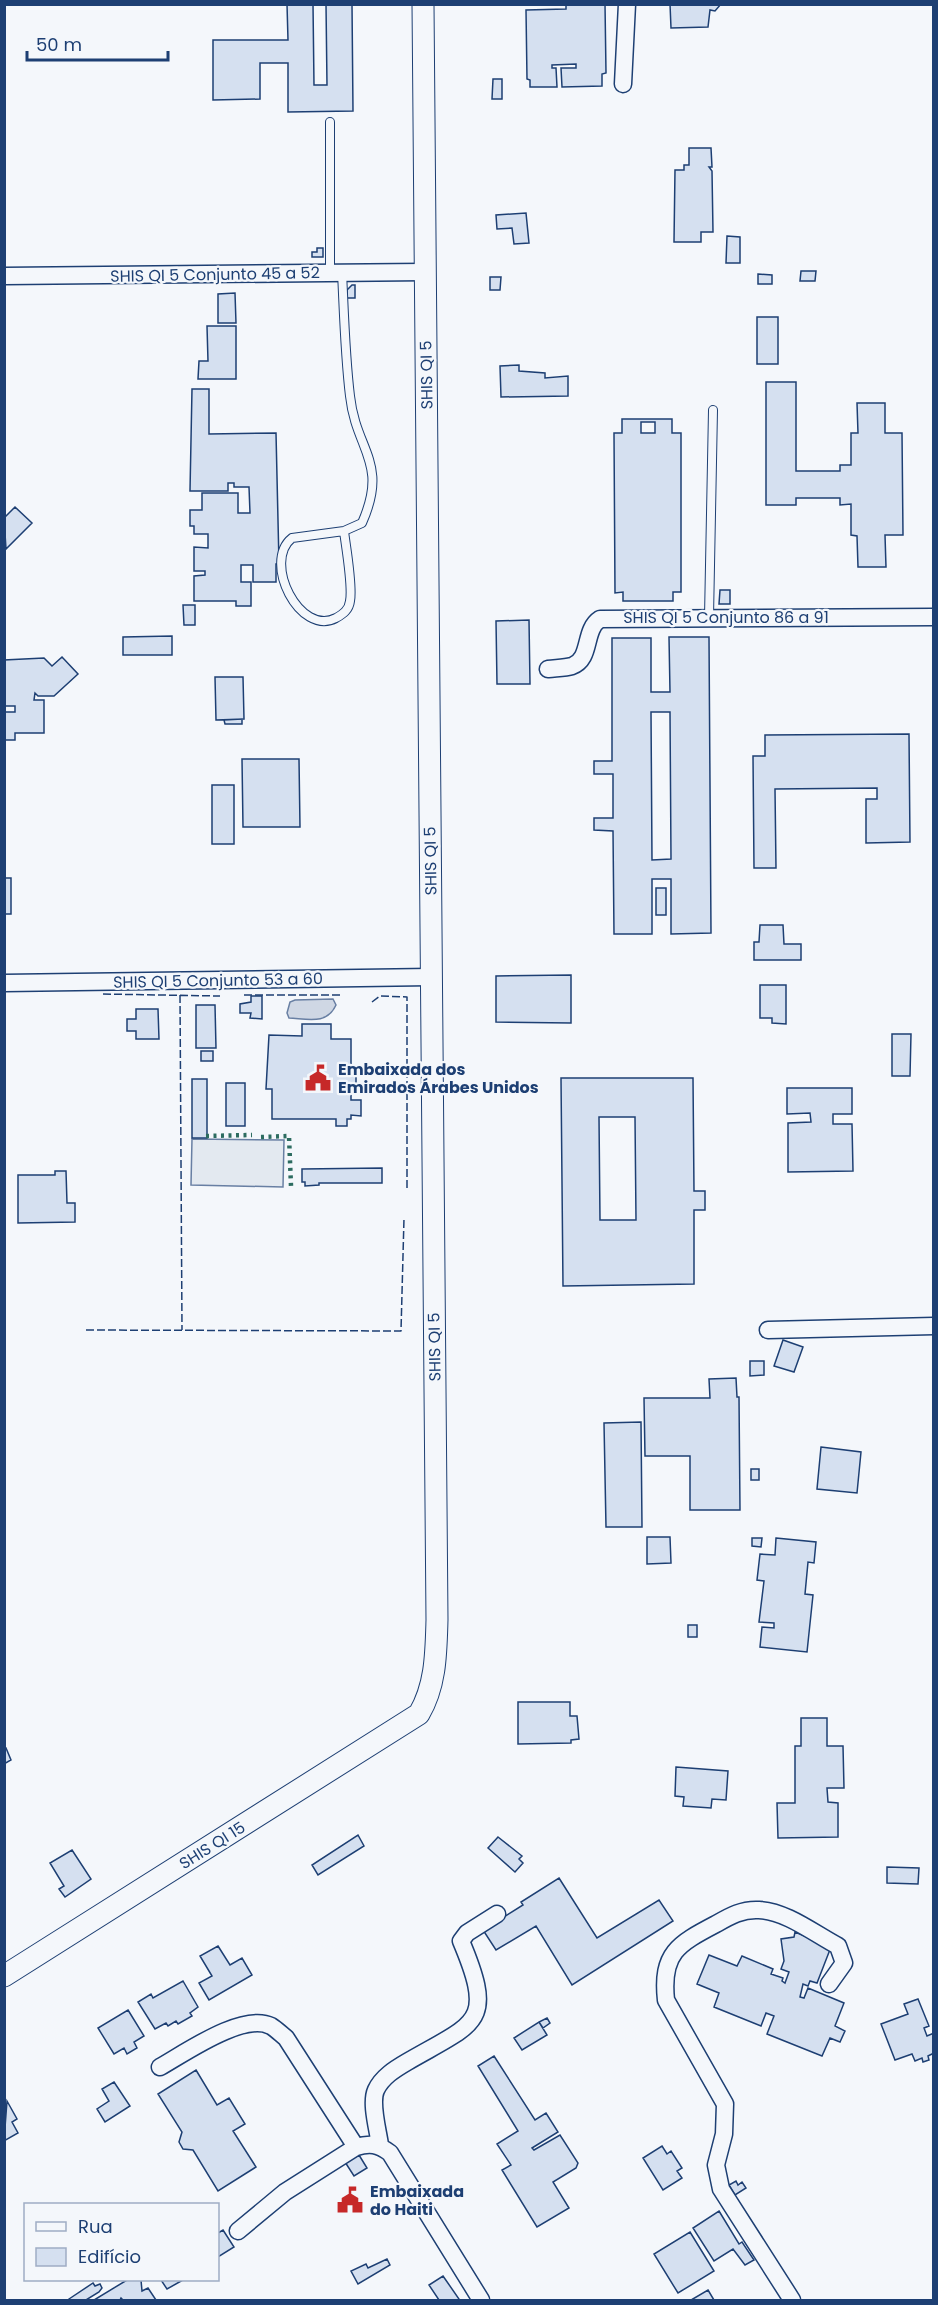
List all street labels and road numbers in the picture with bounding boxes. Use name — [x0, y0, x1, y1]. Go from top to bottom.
street label: SHIS QI 5 Conjunto 45 a 52 — [110, 261, 320, 288]
street label: SHIS QI 5 — [414, 340, 439, 410]
street label: SHIS QI 5 Conjunto 86 a 91 — [623, 606, 829, 629]
street label: SHIS QI 5 — [418, 826, 443, 896]
street label: SHIS QI 5 Conjunto 53 a 60 — [113, 967, 323, 994]
street label: SHIS QI 5 — [422, 1312, 447, 1382]
street label: SHIS QI 15 — [175, 1816, 250, 1875]

